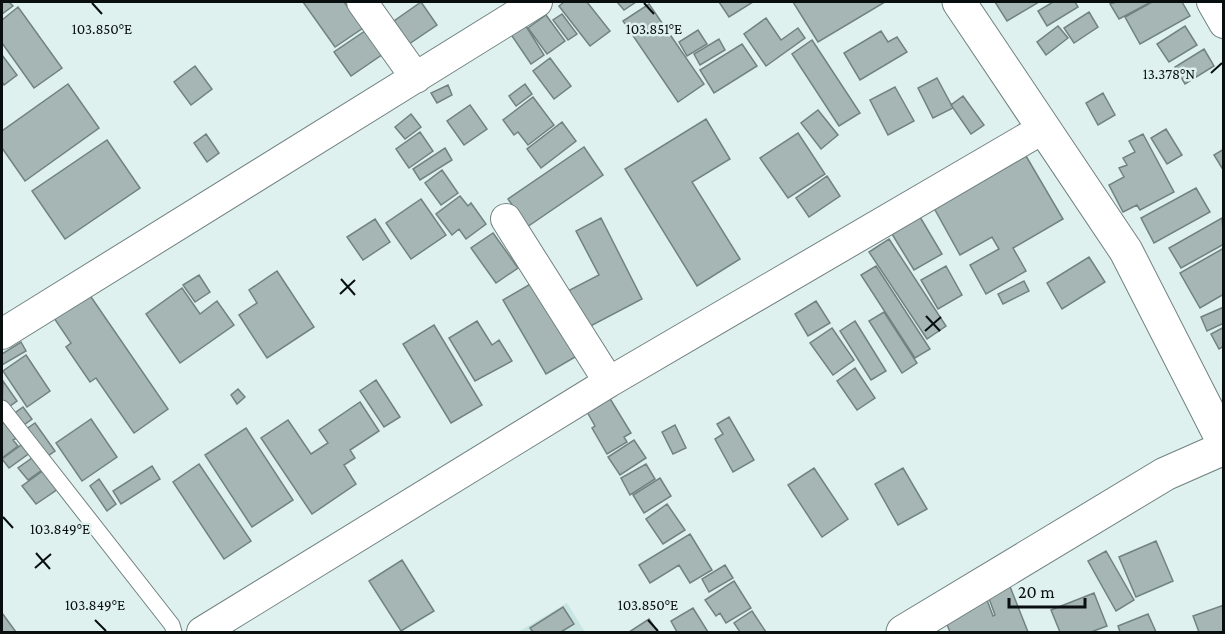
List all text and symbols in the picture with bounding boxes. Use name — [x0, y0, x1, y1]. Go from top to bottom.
text: 103.850°E — [72, 21, 132, 37]
text: 103.851°E — [626, 21, 682, 37]
text: 13.378°N — [1143, 66, 1195, 82]
text: 103.849°E — [30, 521, 90, 537]
scale bar — [1009, 571, 1086, 609]
text: 20 m — [1018, 582, 1055, 602]
text: 103.849°E — [65, 597, 125, 613]
text: 103.850°E — [618, 597, 678, 613]

